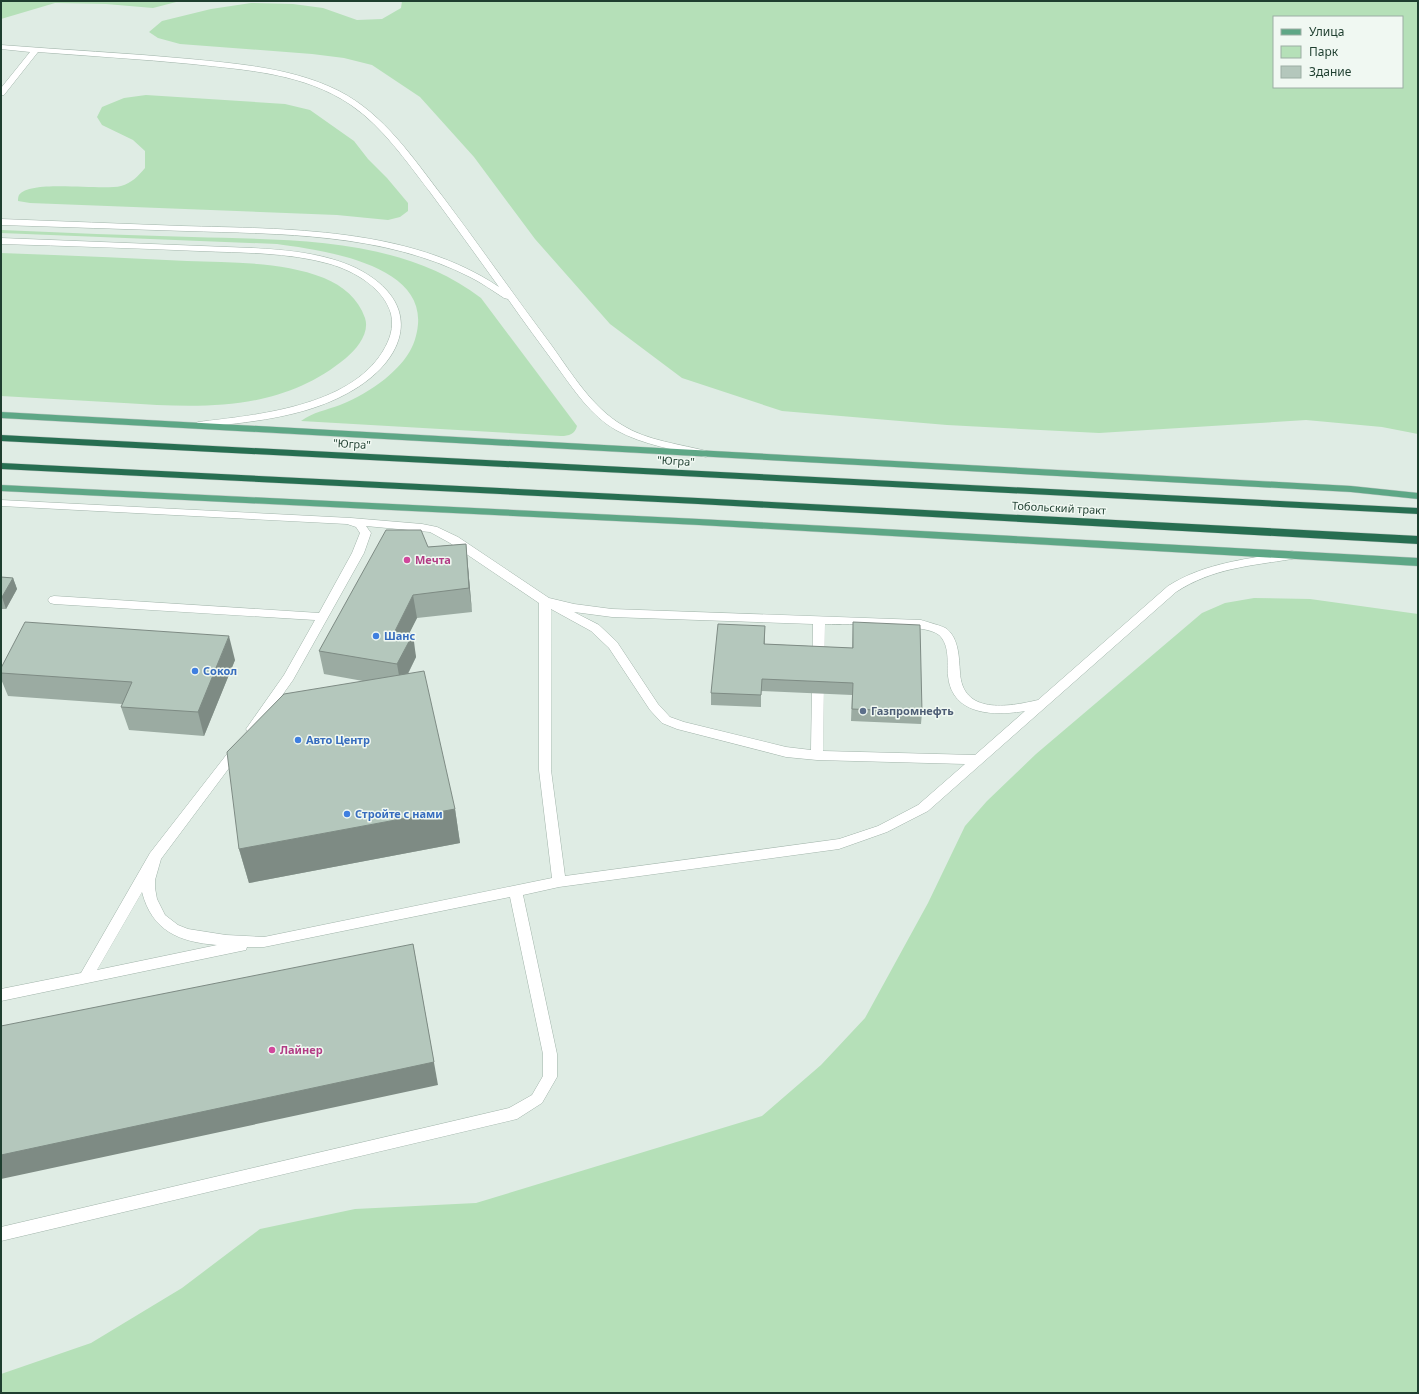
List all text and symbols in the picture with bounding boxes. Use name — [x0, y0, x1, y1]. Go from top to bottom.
legend — [1273, 16, 1403, 88]
text: Улица — [1309, 23, 1344, 40]
text: Парк — [1309, 43, 1339, 60]
text: Здание — [1309, 63, 1352, 80]
street label: "Югра" — [333, 435, 371, 452]
street label: "Югра" — [657, 452, 695, 469]
street label: Тобольский тракт — [1011, 498, 1107, 517]
place label: Мечта — [415, 552, 451, 567]
marker: Мечта — [402, 555, 412, 565]
place label: Шанс — [384, 628, 416, 643]
marker: Шанс — [371, 631, 381, 641]
place label: Сокол — [203, 663, 237, 678]
marker: Сокол — [190, 666, 200, 676]
place label: Газпромнефть — [871, 703, 954, 718]
marker: Газпромнефть — [858, 706, 868, 716]
place label: Авто Центр — [306, 732, 370, 747]
marker: Авто Центр — [293, 735, 303, 745]
place label: Стройте с нами — [355, 806, 443, 821]
marker: Стройте с нами — [342, 809, 352, 819]
place label: Лайнер — [280, 1042, 323, 1057]
marker: Лайнер — [267, 1045, 277, 1055]

